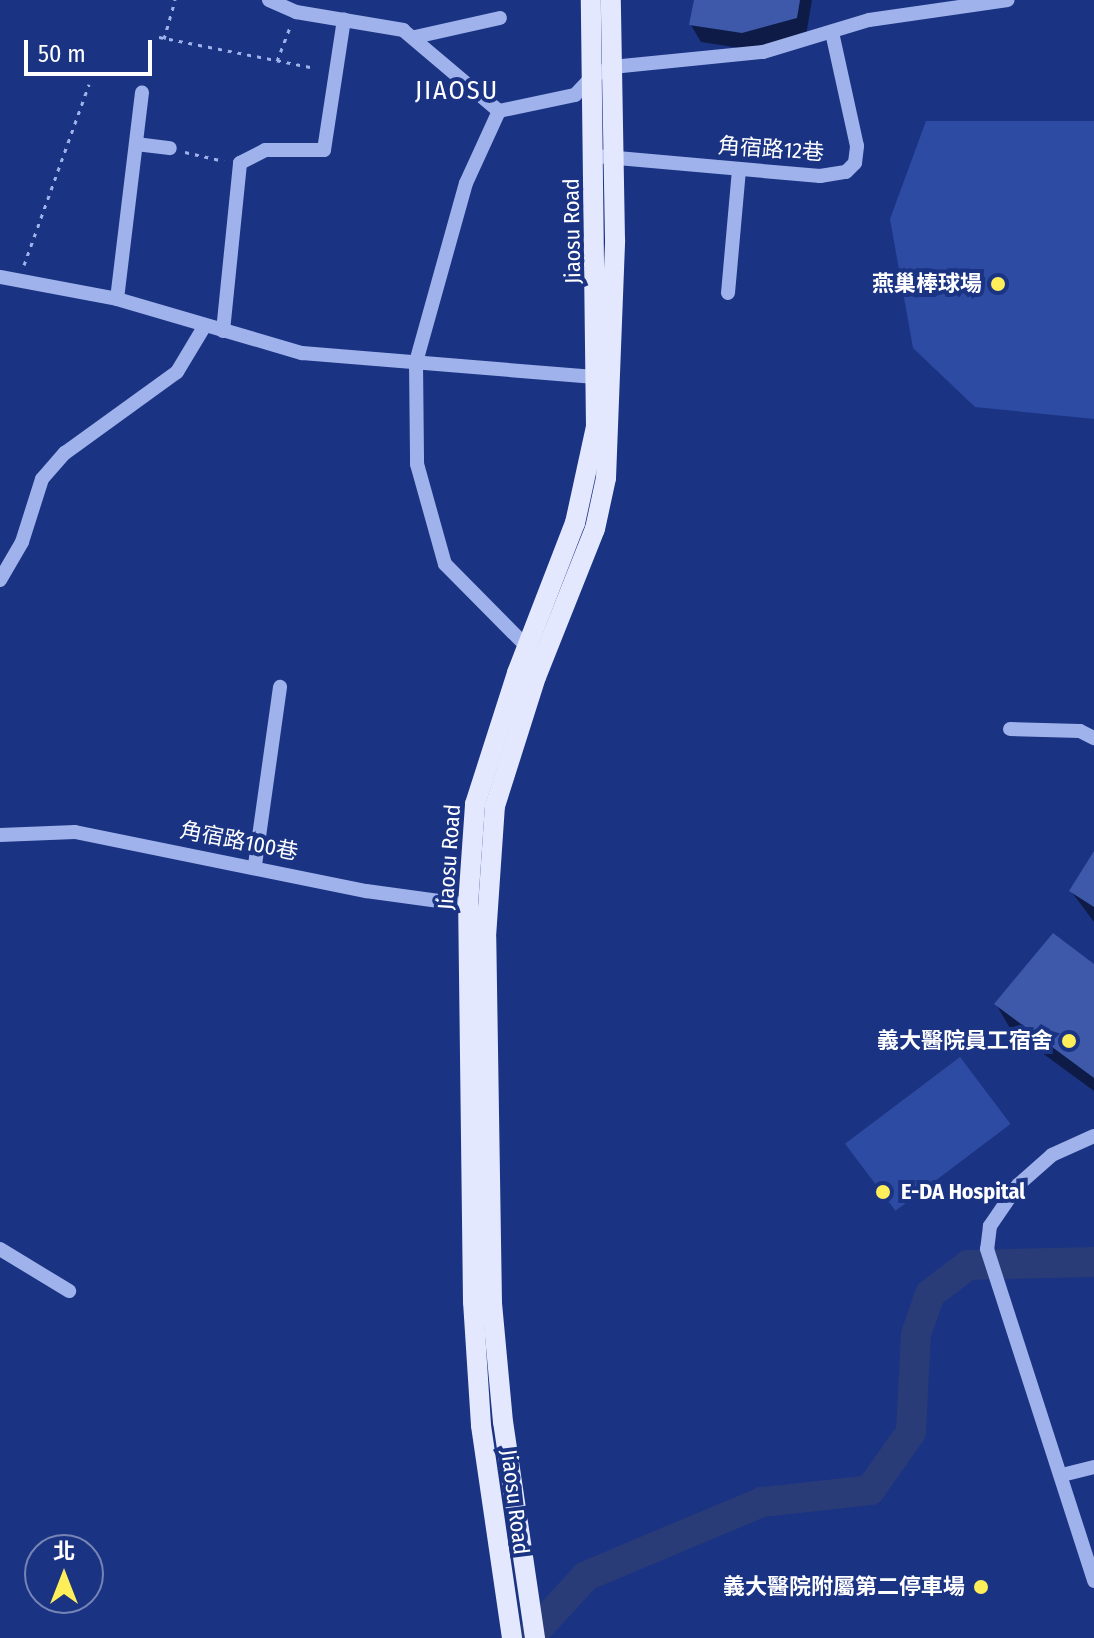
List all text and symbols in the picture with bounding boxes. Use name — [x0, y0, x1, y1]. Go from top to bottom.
scale bar — [28, 24, 156, 74]
text: 50 m — [38, 40, 86, 68]
district label: JIAOSU — [415, 75, 499, 107]
street label: 角宿路12巷 — [717, 132, 825, 166]
street label: Jiaosu Road — [558, 178, 586, 284]
place label: 燕巢棒球場 — [872, 271, 982, 297]
marker: 燕巢棒球場 — [989, 275, 1007, 293]
street label: Jiaosu Road — [432, 803, 466, 911]
street label: 角宿路100巷 — [178, 817, 300, 865]
place label: 義大醫院員工宿舍 — [877, 1028, 1053, 1054]
marker: 義大醫院員工宿舍 — [1060, 1032, 1078, 1050]
place label: E-DA Hospital — [901, 1179, 1025, 1205]
marker: E-DA Hospital — [872, 1181, 894, 1203]
street label: Jiaosu Road — [495, 1448, 535, 1556]
north arrow — [24, 1534, 104, 1614]
text: 北 — [53, 1538, 75, 1565]
place label: 義大醫院附屬第二停車場 — [723, 1574, 965, 1600]
marker: 義大醫院附屬第二停車場 — [972, 1578, 990, 1596]

